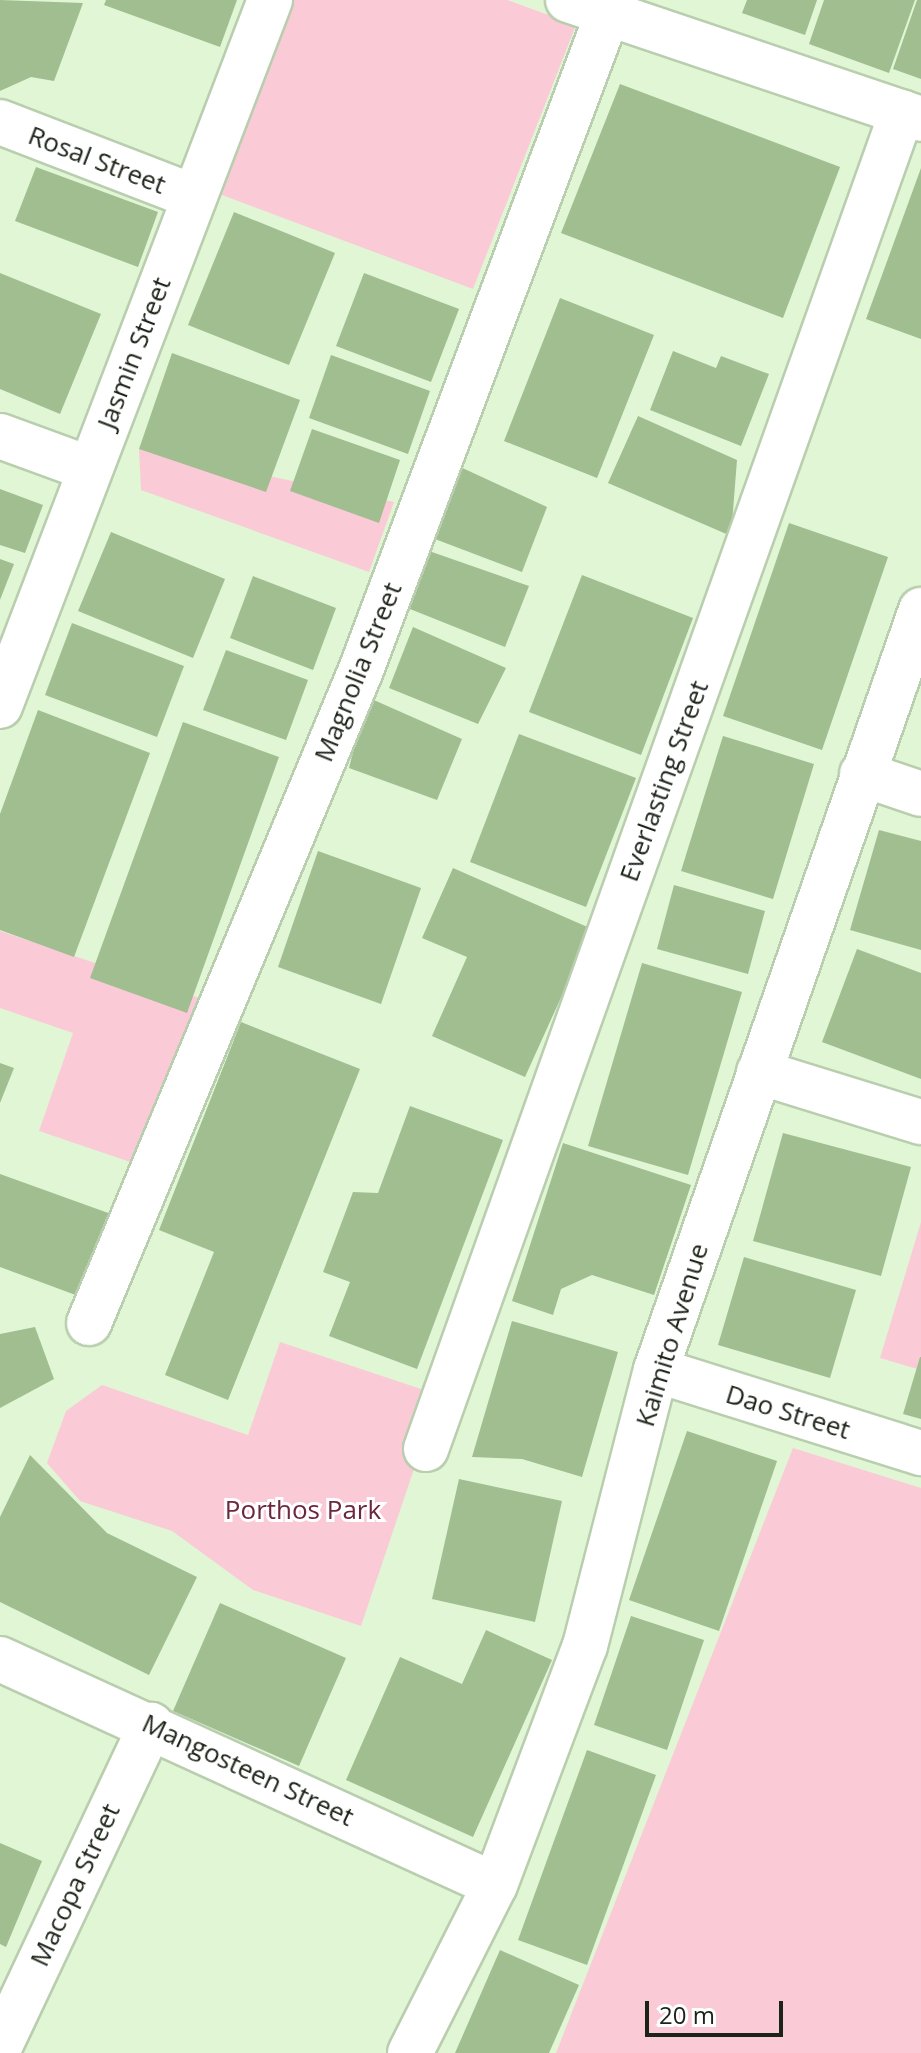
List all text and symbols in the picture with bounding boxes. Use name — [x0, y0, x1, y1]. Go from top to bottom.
street label: Rosal Street — [24, 120, 170, 200]
street label: Jasmin Street — [91, 273, 177, 433]
street label: Magnolia Street — [308, 578, 408, 766]
street label: Everlasting Street — [613, 676, 715, 886]
street label: Kaimito Avenue — [629, 1240, 715, 1430]
street label: Dao Street — [722, 1378, 854, 1446]
park label: Porthos Park — [225, 1494, 381, 1526]
street label: Mangosteen Street — [137, 1707, 359, 1833]
street label: Macopa Street — [24, 1799, 126, 1971]
scale bar — [649, 1985, 787, 2035]
text: 20 m — [659, 1998, 715, 2031]

